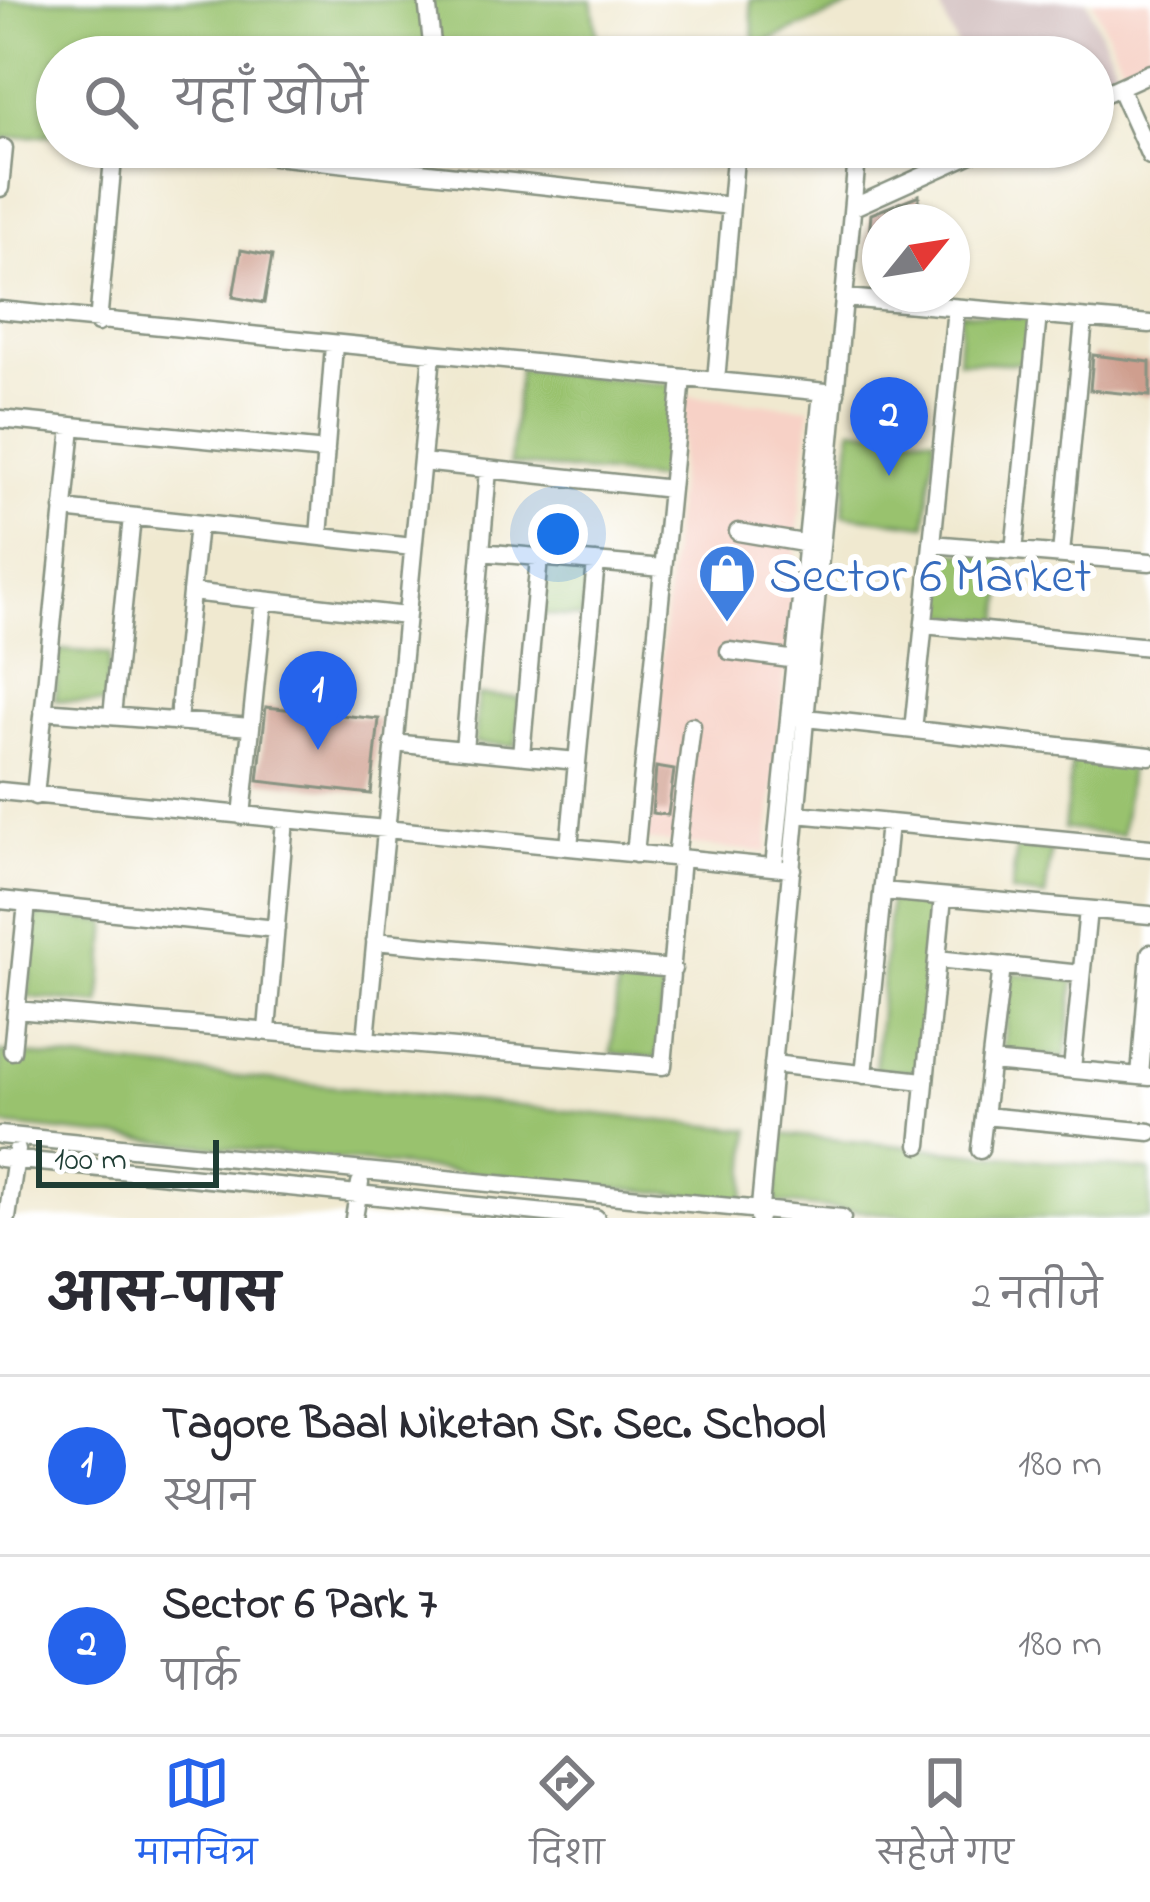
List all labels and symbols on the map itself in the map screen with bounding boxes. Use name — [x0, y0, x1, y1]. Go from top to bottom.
north arrow — [862, 204, 970, 312]
pin: 2 — [850, 377, 928, 476]
your location — [528, 504, 588, 564]
place label: Sector 6 Market — [769, 541, 1091, 616]
shop icon: Sector 6 Market — [696, 542, 758, 624]
pin: 1 — [279, 651, 357, 750]
scale bar — [36, 1134, 219, 1187]

